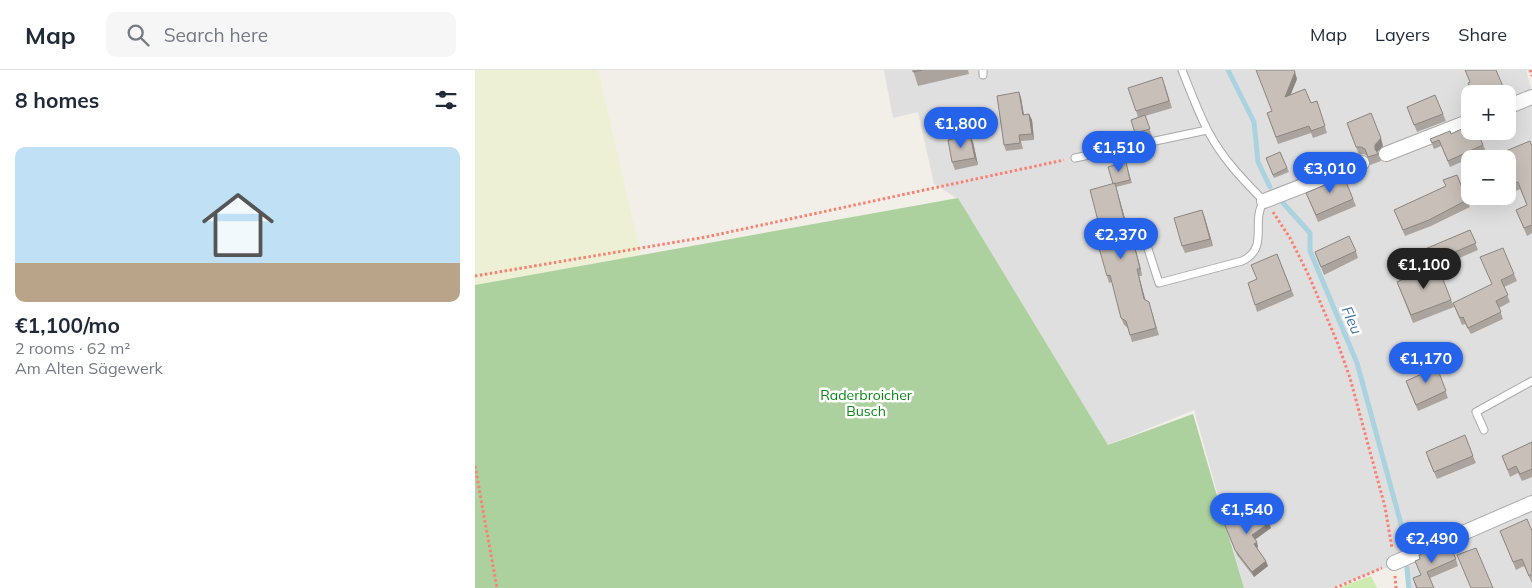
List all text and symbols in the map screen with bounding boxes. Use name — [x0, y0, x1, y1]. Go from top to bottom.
search box — [106, 12, 456, 57]
text: Map — [25, 20, 76, 50]
icon: search — [124, 21, 152, 49]
text: Search here — [164, 23, 268, 47]
text: Map — [1310, 23, 1347, 46]
text: Layers — [1375, 23, 1430, 46]
text: Share — [1458, 23, 1507, 46]
map controls — [1461, 85, 1516, 205]
button: + — [1461, 85, 1516, 140]
icon: filters — [432, 86, 460, 114]
text: 8 homes — [15, 87, 99, 113]
pin: €1,800 — [920, 106, 1002, 149]
text: €1,800 — [935, 113, 987, 133]
pin: €1,510 — [1078, 131, 1160, 173]
text: €1,510 — [1093, 137, 1145, 157]
button: − — [1461, 150, 1516, 205]
pin: €3,010 — [1289, 152, 1371, 194]
text: €3,010 — [1304, 158, 1356, 178]
icon: home — [193, 180, 283, 270]
pin: €2,370 — [1080, 218, 1162, 260]
text: €2,370 — [1095, 224, 1147, 244]
pin: €1,100 — [1383, 248, 1465, 290]
text: €1,100 — [1398, 254, 1450, 274]
water label: Fleu — [1338, 303, 1367, 337]
text: €1,100/mo — [15, 312, 120, 338]
text: 2 rooms · 62 m² — [15, 338, 130, 358]
pin: €1,170 — [1385, 342, 1467, 384]
text: €1,170 — [1400, 348, 1452, 368]
text: Am Alten Sägewerk — [15, 358, 163, 378]
park label: Raderbroicher Busch — [820, 386, 913, 420]
pin: €1,540 — [1206, 492, 1288, 535]
text: €1,540 — [1221, 499, 1273, 519]
pin: €2,490 — [1391, 522, 1473, 564]
text: €2,490 — [1406, 528, 1458, 548]

